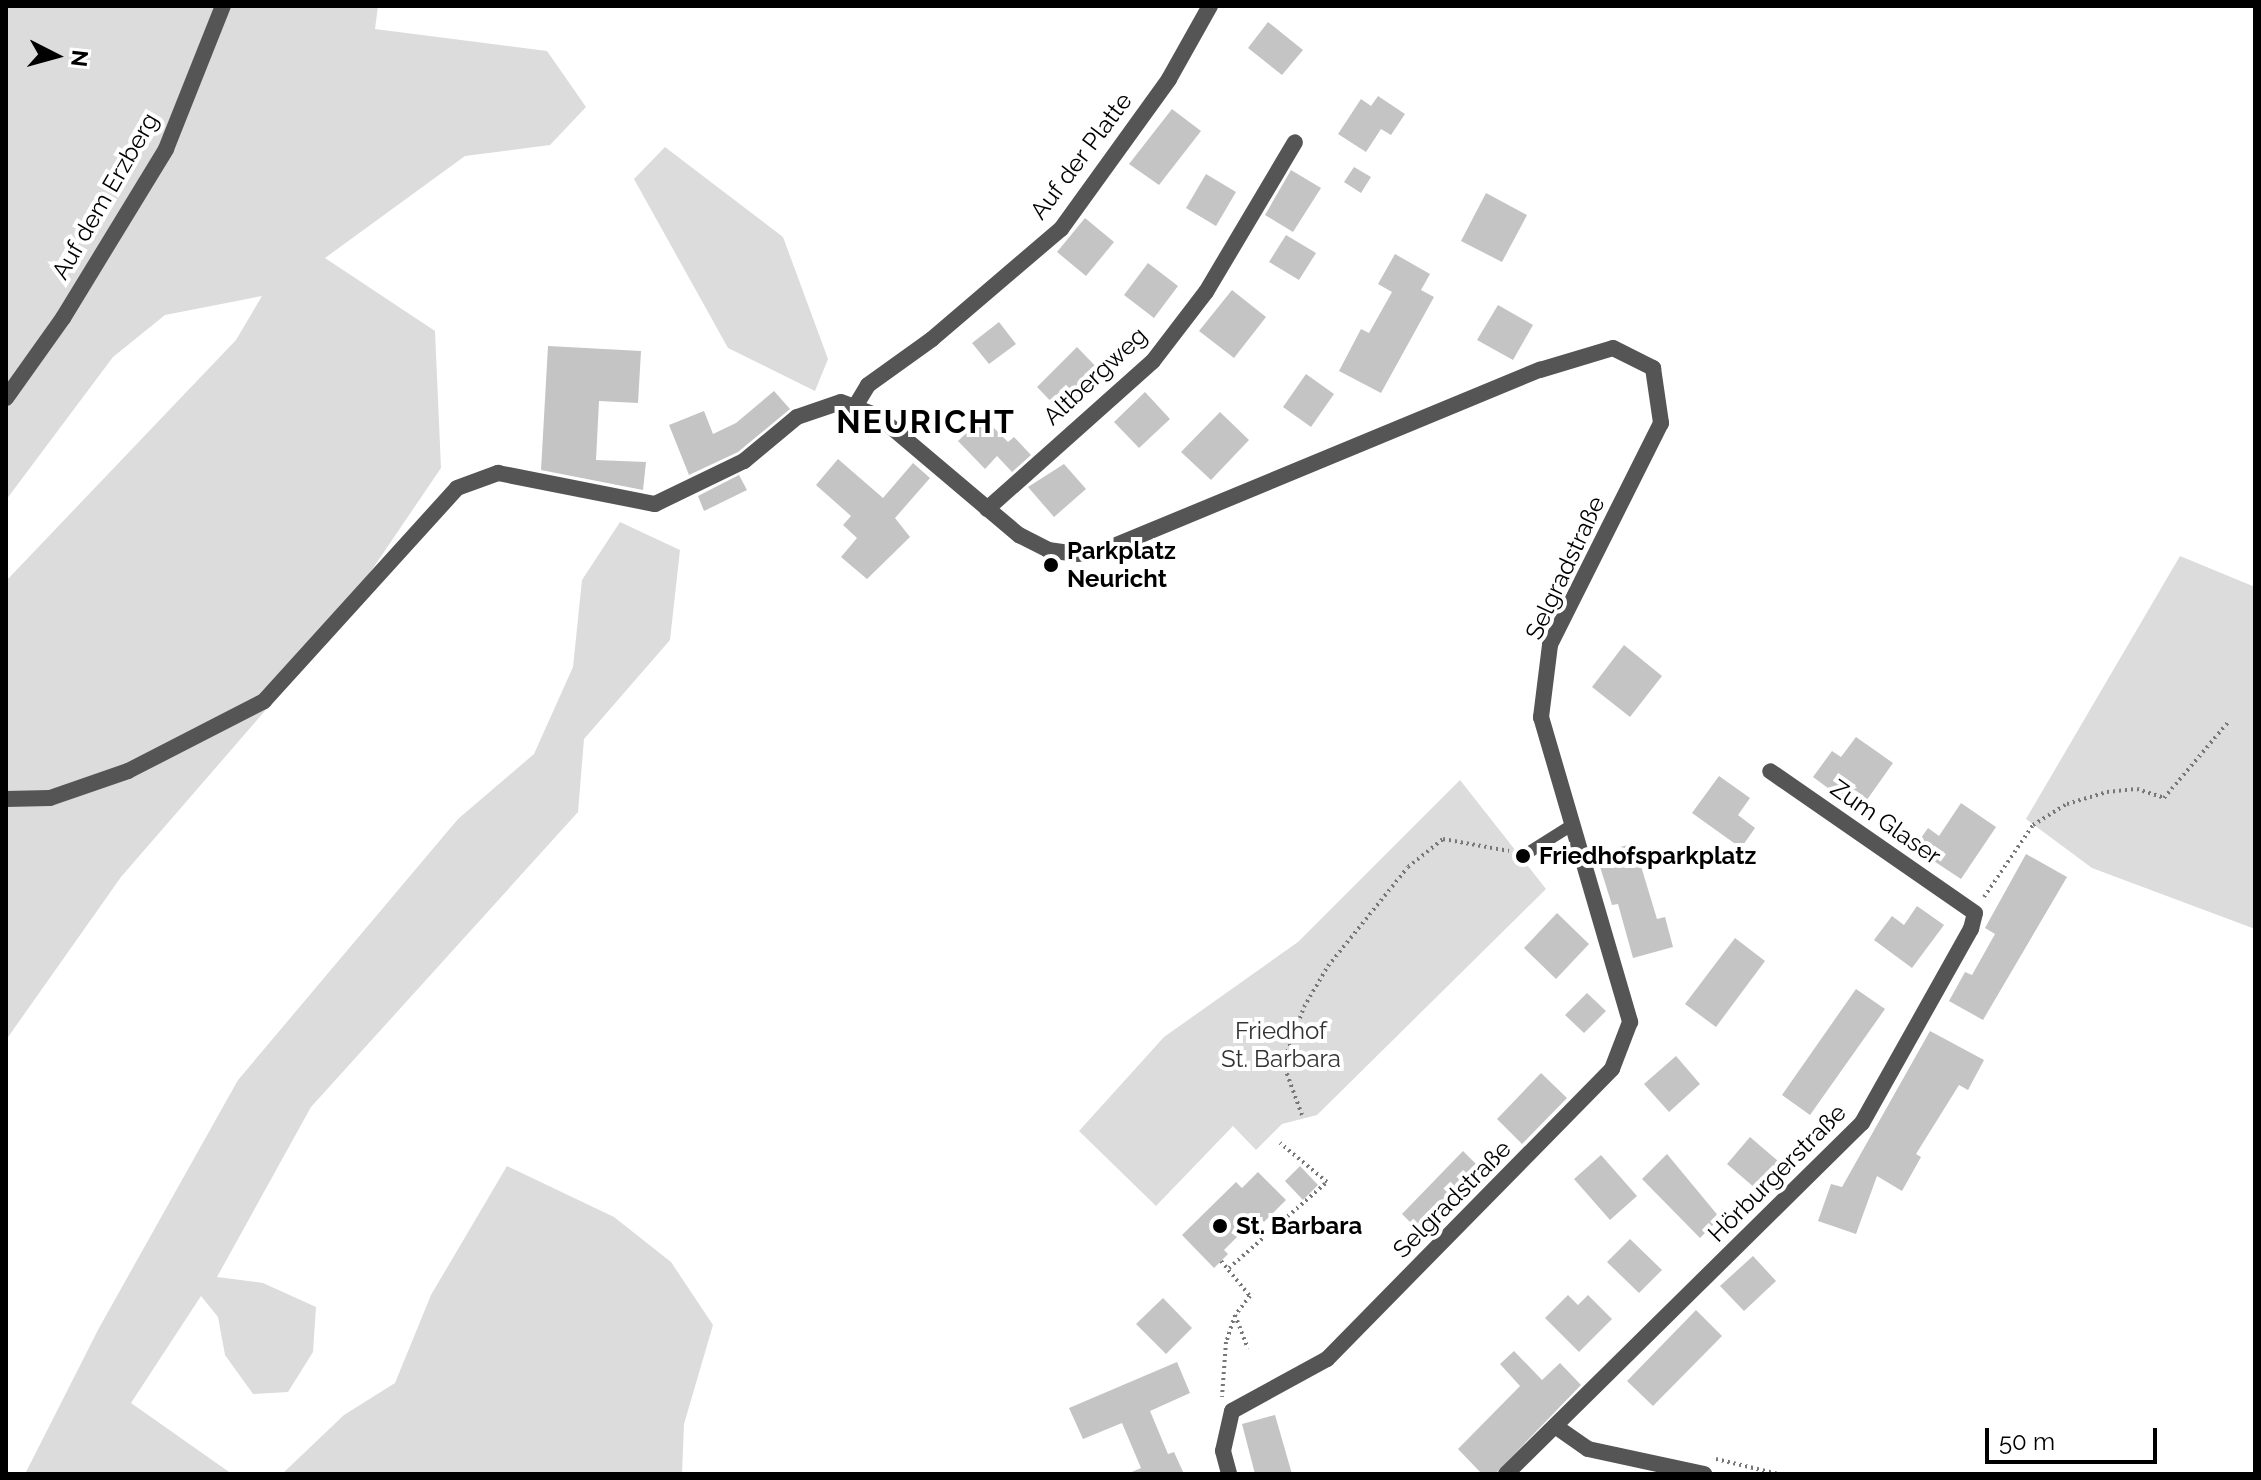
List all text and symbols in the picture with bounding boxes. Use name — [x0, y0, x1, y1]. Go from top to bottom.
north arrow — [16, 16, 96, 96]
text: N — [66, 49, 94, 68]
street label: Auf der Platte — [1024, 87, 1138, 225]
street label: Auf dem Erzberg — [46, 107, 164, 285]
street label: Altbergweg — [1037, 321, 1153, 431]
district label: NEURICHT — [836, 403, 1016, 441]
street label: Selgradstraße — [1519, 492, 1611, 644]
place label: Parkplatz Neuricht — [1067, 537, 1176, 593]
marker: Parkplatz Neuricht — [1042, 556, 1060, 574]
street label: Zum Glaser — [1825, 773, 1947, 871]
place label: Friedhofsparkplatz — [1539, 842, 1756, 870]
marker: Friedhofsparkplatz — [1514, 847, 1532, 865]
park label: Friedhof St. Barbara — [1221, 1017, 1341, 1073]
street label: Hörburgerstraße — [1702, 1098, 1852, 1248]
street label: Selgradstraße — [1387, 1134, 1517, 1264]
place label: St. Barbara — [1236, 1212, 1362, 1240]
marker: St. Barbara — [1211, 1217, 1229, 1235]
scale bar — [1989, 1412, 2161, 1462]
text: 50 m — [1999, 1427, 2055, 1456]

